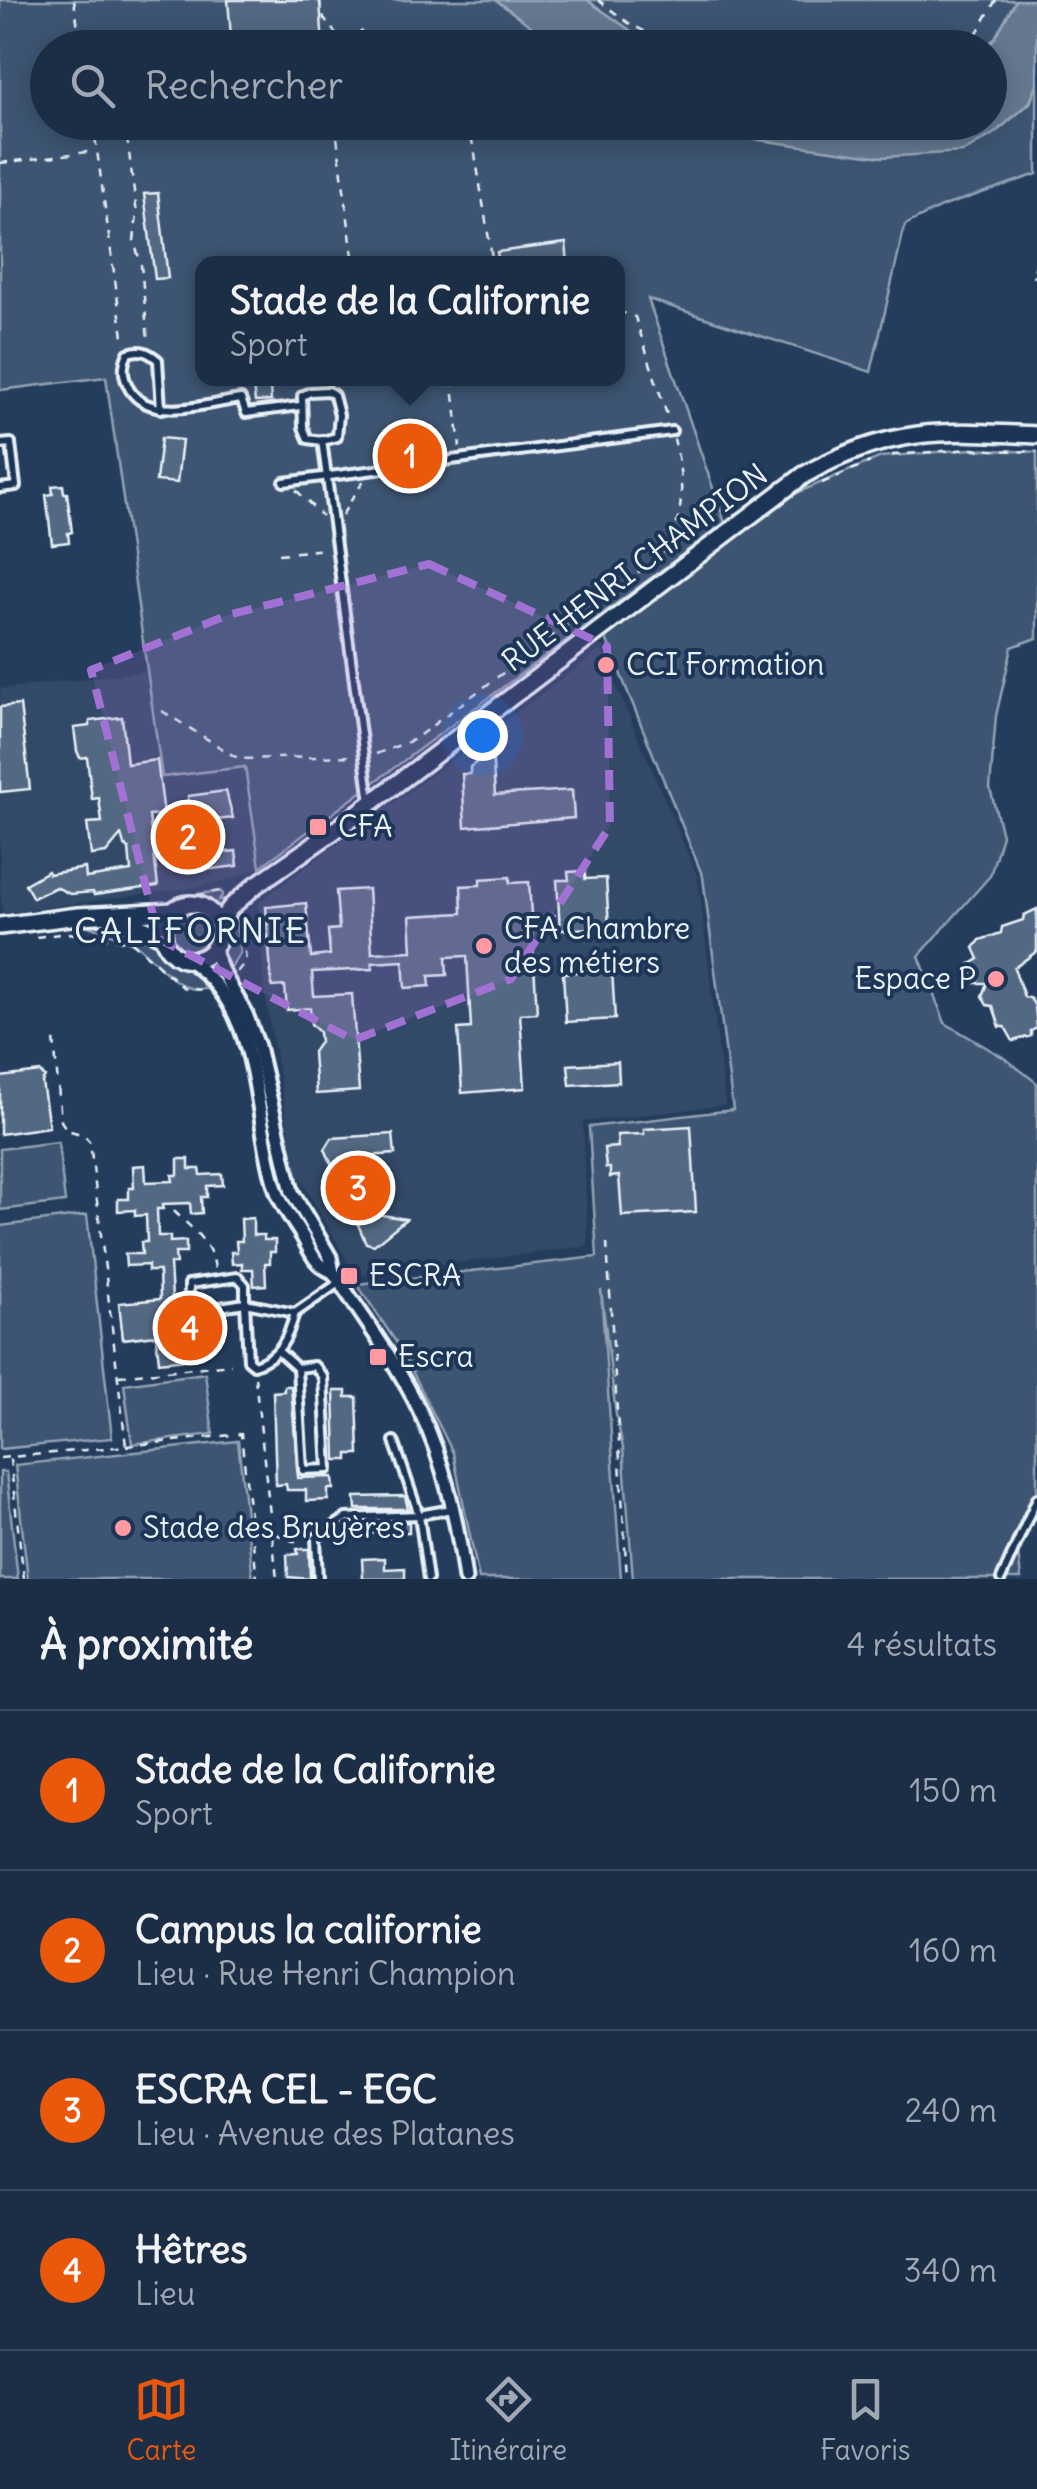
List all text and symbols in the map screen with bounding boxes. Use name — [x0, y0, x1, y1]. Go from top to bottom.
search box — [30, 30, 1007, 140]
icon: search — [65, 58, 120, 113]
text: Rechercher — [145, 62, 343, 109]
popup — [195, 256, 625, 386]
text: Stade de la Californie — [230, 277, 590, 324]
text: Sport — [230, 324, 308, 365]
pin: 1 — [378, 418, 442, 494]
street label: RUE HENRI CHAMPION — [494, 455, 775, 679]
place label: CCI Formation — [626, 645, 824, 683]
marker: CCI Formation — [595, 654, 617, 676]
your location — [457, 710, 508, 761]
pin: 2 — [156, 800, 220, 874]
place label: CFA — [338, 807, 392, 845]
marker: CFA — [307, 816, 329, 838]
district label: CALIFORNIE — [74, 908, 308, 952]
place label: CFA Chambre des métiers — [504, 909, 690, 981]
marker: CFA Chambre des métiers — [473, 935, 495, 957]
place label: Espace P — [855, 959, 976, 997]
marker: Espace P — [985, 968, 1007, 990]
pin: 3 — [326, 1150, 390, 1226]
place label: ESCRA — [369, 1256, 461, 1294]
marker: ESCRA — [338, 1265, 360, 1287]
pin: 4 — [158, 1290, 222, 1366]
place label: Escra — [398, 1337, 474, 1375]
marker: Escra — [367, 1346, 389, 1368]
place label: Stade des Bruyères — [143, 1508, 405, 1546]
marker: Stade des Bruyères — [112, 1517, 134, 1539]
text: À proximité — [40, 1618, 253, 1670]
text: 4 résultats — [847, 1624, 997, 1665]
text: Stade de la Californie — [135, 1746, 496, 1793]
text: 1 — [66, 1770, 79, 1811]
text: 150 m — [909, 1770, 997, 1811]
text: Sport — [135, 1793, 213, 1834]
text: Campus la californie — [135, 1906, 482, 1953]
text: 2 — [64, 1930, 81, 1971]
text: 160 m — [909, 1930, 997, 1971]
text: Lieu · Rue Henri Champion — [135, 1953, 516, 1994]
text: ESCRA CEL - EGC — [135, 2066, 437, 2113]
text: 3 — [63, 2090, 82, 2131]
text: 240 m — [905, 2090, 997, 2131]
text: Lieu · Avenue des Platanes — [135, 2113, 515, 2154]
text: Hêtres — [135, 2226, 247, 2273]
text: 4 — [63, 2250, 82, 2291]
text: 340 m — [904, 2250, 997, 2291]
text: Lieu — [135, 2273, 196, 2314]
tab: Carte — [127, 2372, 196, 2468]
tab: Itinéraire — [449, 2372, 567, 2468]
tab: Favoris — [820, 2372, 910, 2468]

